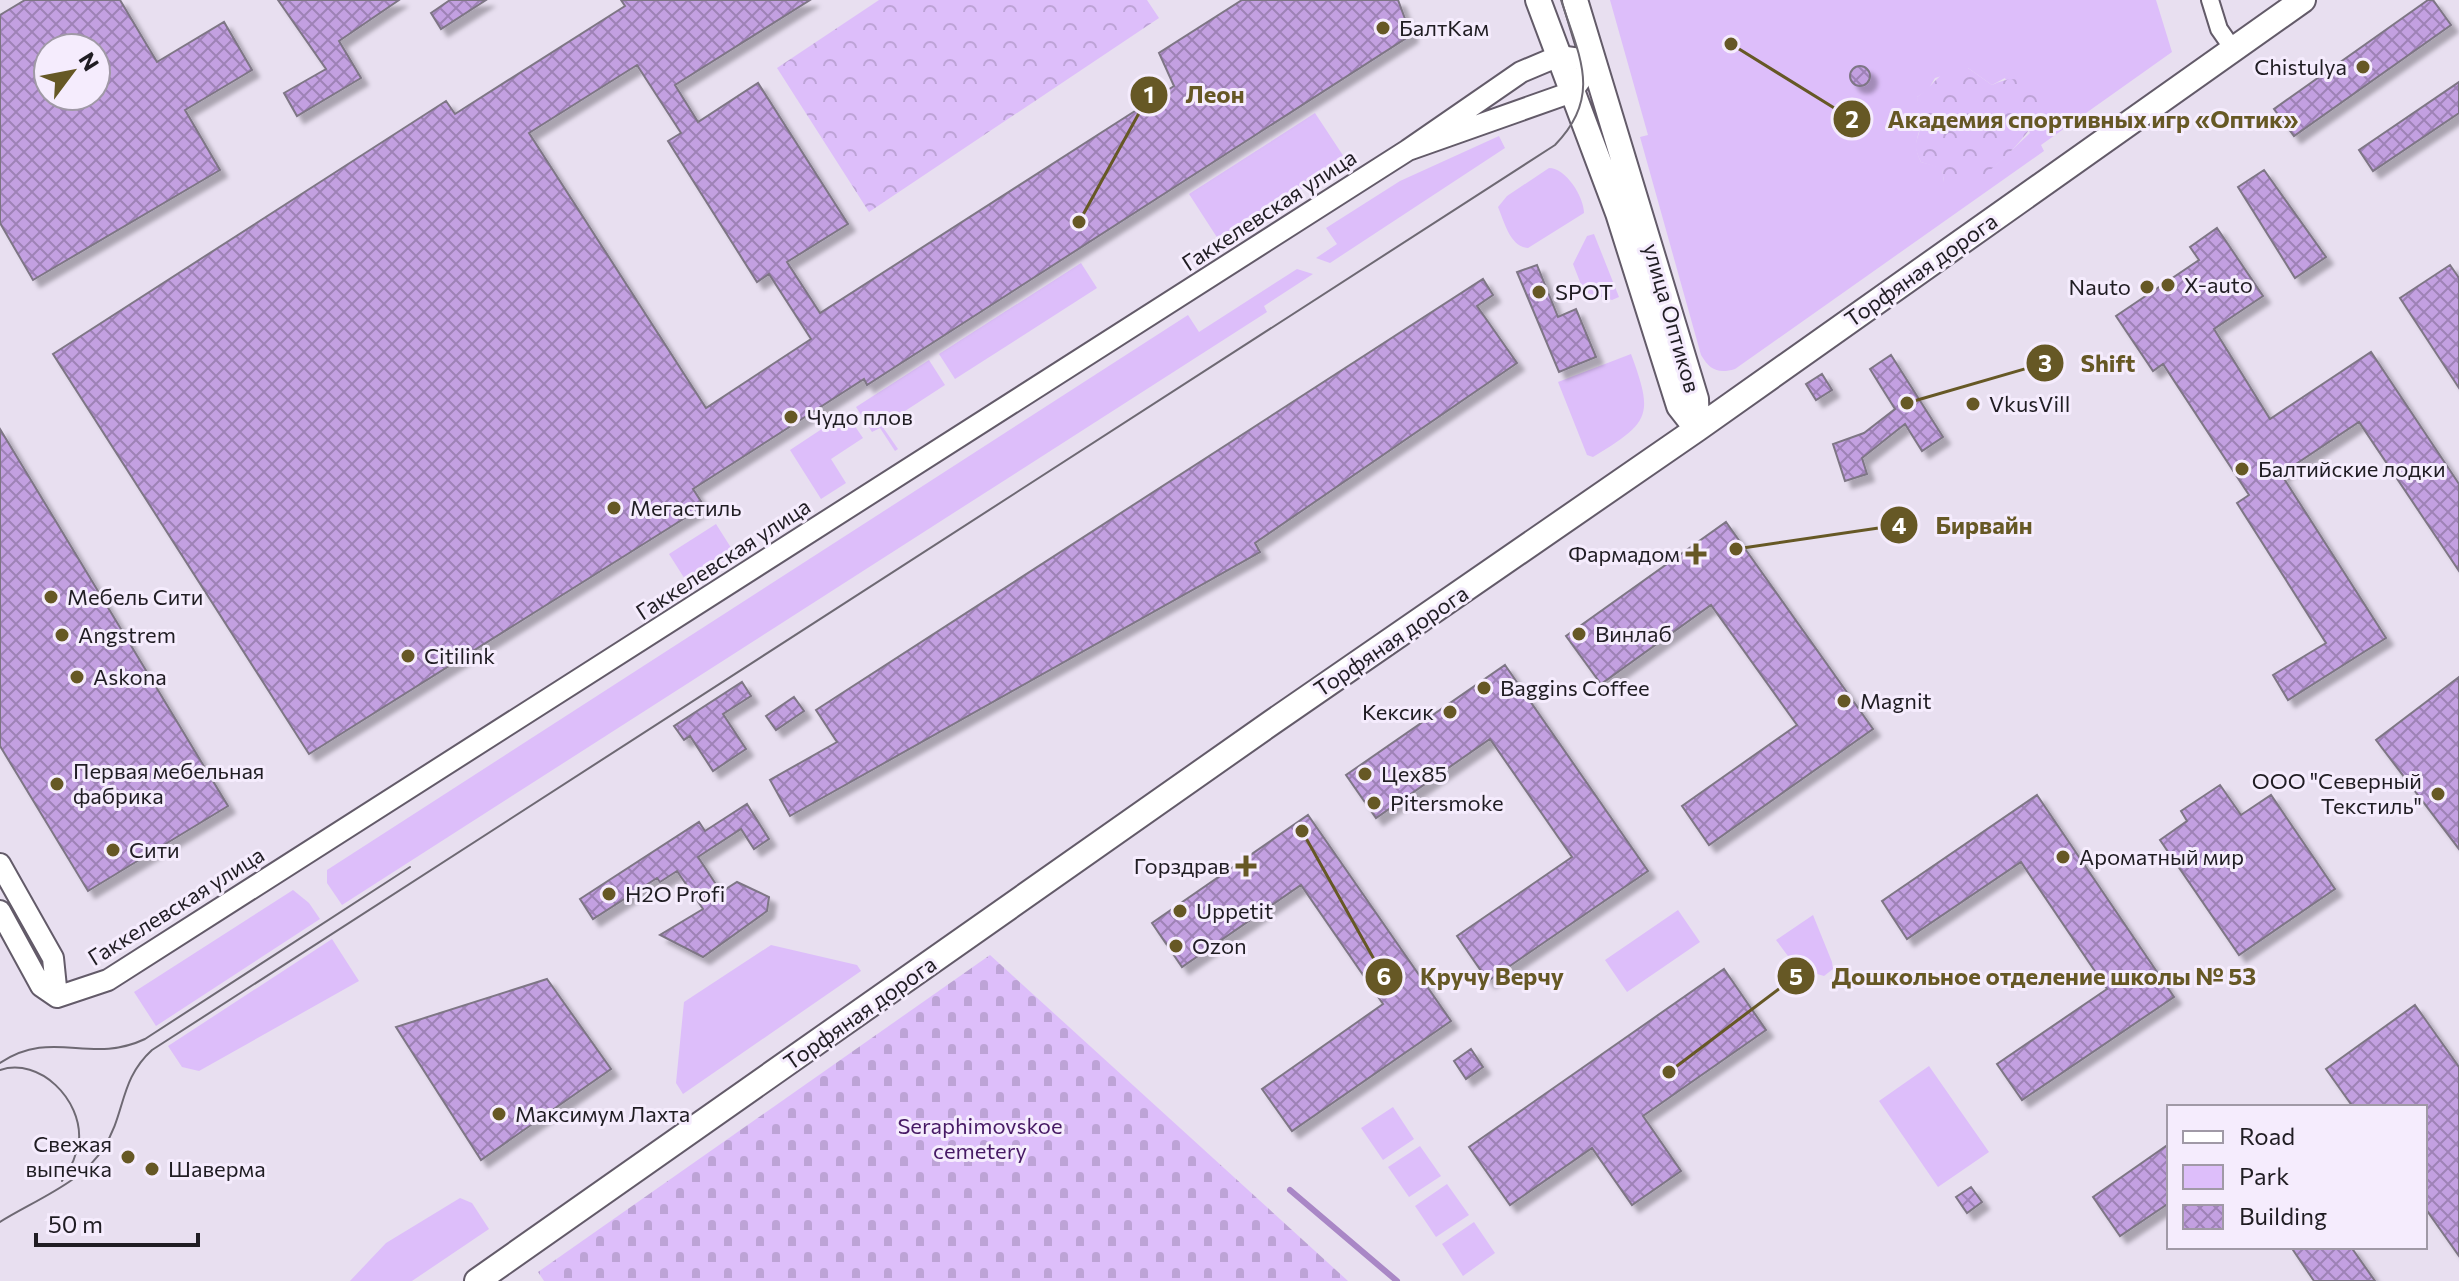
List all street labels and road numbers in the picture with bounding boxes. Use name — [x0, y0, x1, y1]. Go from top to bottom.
street label: Гаккелевская улица — [1176, 143, 1361, 276]
street label: Торфяная дорога — [1839, 207, 2002, 332]
street label: улица Оптиков — [1638, 240, 1707, 396]
street label: Гаккелевская улица — [630, 492, 815, 625]
street label: Торфяная дорога — [1309, 579, 1473, 702]
street label: Гаккелевская улица — [83, 840, 269, 971]
street label: Торфяная дорога — [778, 950, 941, 1075]

